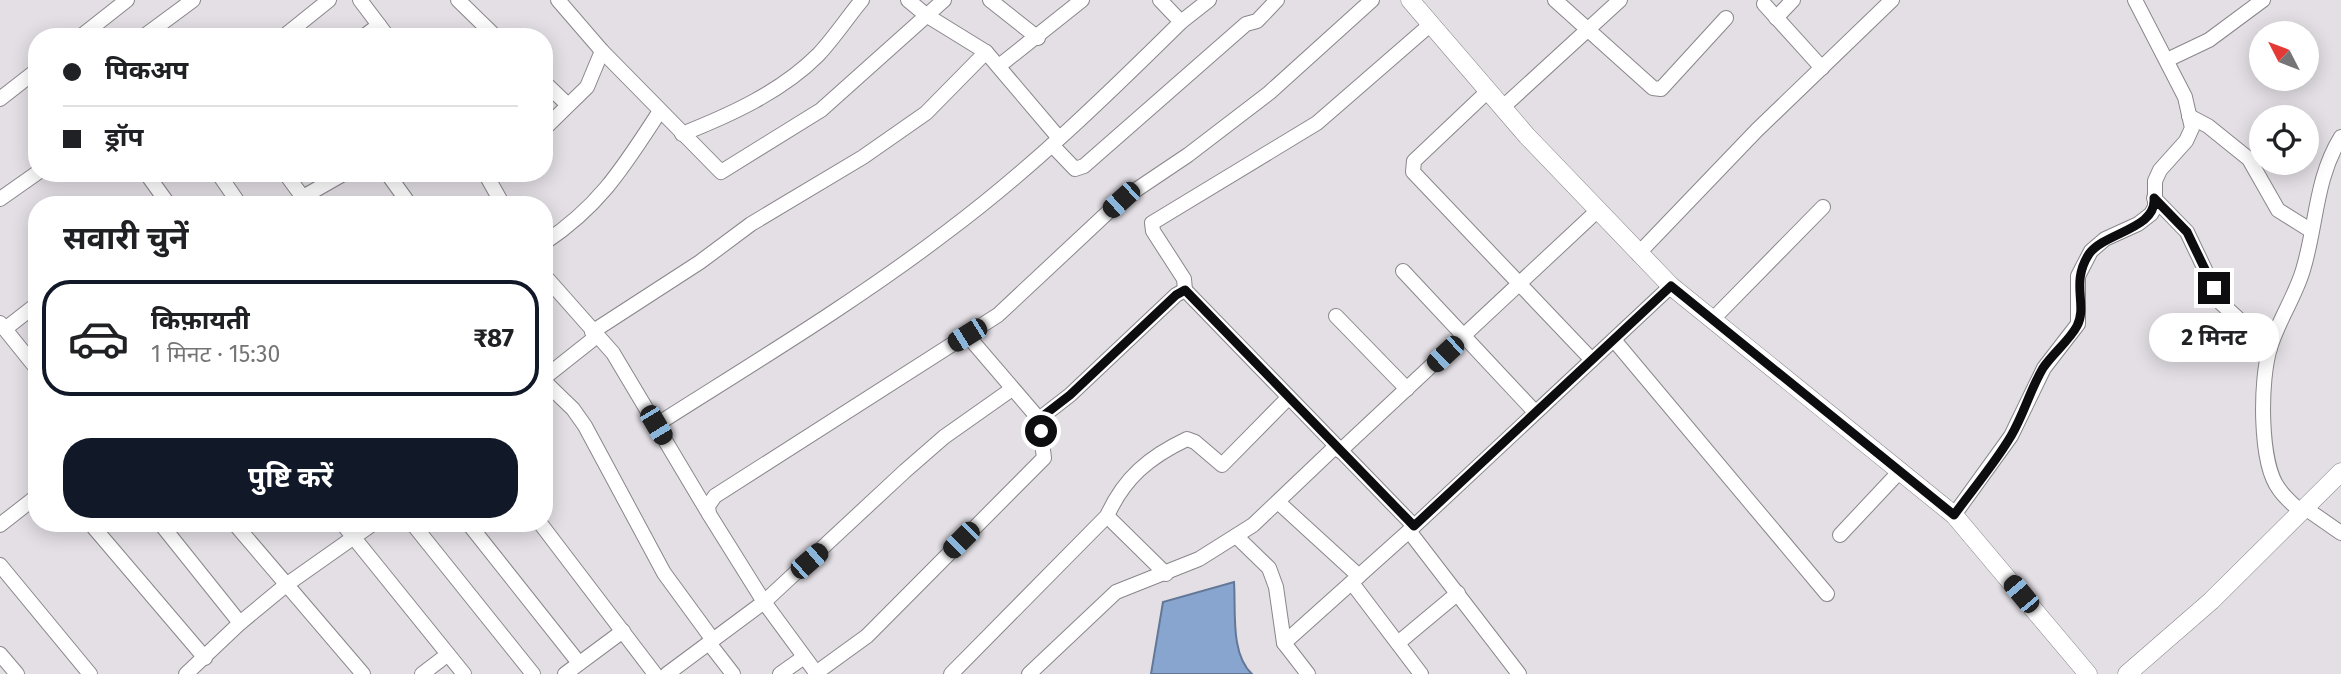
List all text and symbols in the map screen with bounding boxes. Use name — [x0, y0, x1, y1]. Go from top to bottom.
north arrow — [2249, 21, 2319, 91]
map controls — [2249, 21, 2319, 175]
text: पिकअप — [105, 55, 188, 86]
button: locate — [2249, 105, 2319, 175]
text: ड्रॉप — [105, 122, 143, 153]
car — [1099, 178, 1144, 222]
text: सवारी चुनें — [63, 219, 188, 257]
route end — [2198, 272, 2230, 304]
text: किफ़ायती — [151, 305, 250, 336]
icon: car — [67, 307, 130, 370]
callout: 2 मिनट — [2149, 312, 2279, 362]
car — [944, 315, 991, 355]
text: ₹87 — [473, 323, 514, 354]
text: 2 मिनट — [2181, 323, 2247, 351]
car — [1423, 332, 1468, 376]
text: 1 मिनट · 15:30 — [151, 340, 280, 368]
car — [637, 402, 676, 448]
route start — [1025, 415, 1057, 447]
button: पुष्टि करें — [63, 438, 518, 518]
car — [939, 518, 984, 562]
car — [787, 539, 832, 583]
car — [2000, 571, 2043, 617]

